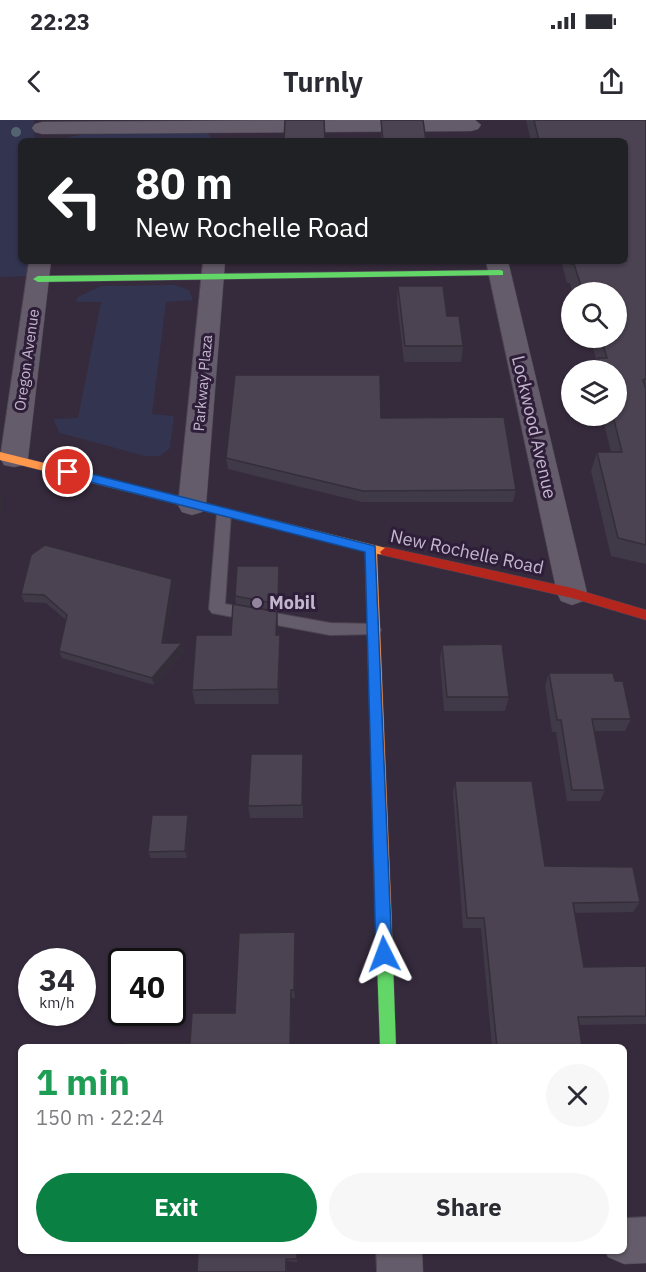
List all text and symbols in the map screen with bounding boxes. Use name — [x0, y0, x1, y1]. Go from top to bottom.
text: 22:23 — [30, 7, 90, 36]
text: Turnly — [283, 64, 363, 99]
icon: back — [18, 65, 51, 98]
icon: share — [595, 65, 628, 98]
text: 80 m — [135, 156, 233, 211]
icon: left — [36, 162, 114, 240]
text: New Rochelle Road — [135, 209, 369, 244]
map controls — [561, 282, 627, 426]
button: search — [561, 282, 627, 348]
street label: Oregon Avenue — [10, 308, 43, 412]
street label: Parkway Plaza — [189, 334, 216, 432]
street label: Lockwood Avenue — [507, 353, 562, 501]
button: layers — [561, 360, 627, 426]
pin — [42, 446, 93, 497]
icon: arrive — [51, 455, 84, 488]
street label: New Rochelle Road — [388, 524, 546, 579]
place label: Mobil — [269, 591, 316, 614]
marker: Mobil — [250, 596, 264, 610]
position arrow — [352, 922, 416, 986]
speed limit sign: 40 — [108, 948, 186, 1026]
text: 34 — [39, 960, 75, 999]
text: km/h — [39, 993, 75, 1012]
text: 1 min — [36, 1058, 130, 1105]
button: close — [546, 1064, 609, 1127]
text: 150 m · 22:24 — [36, 1104, 164, 1131]
button: Exit — [36, 1173, 317, 1242]
button: Share — [329, 1173, 609, 1242]

